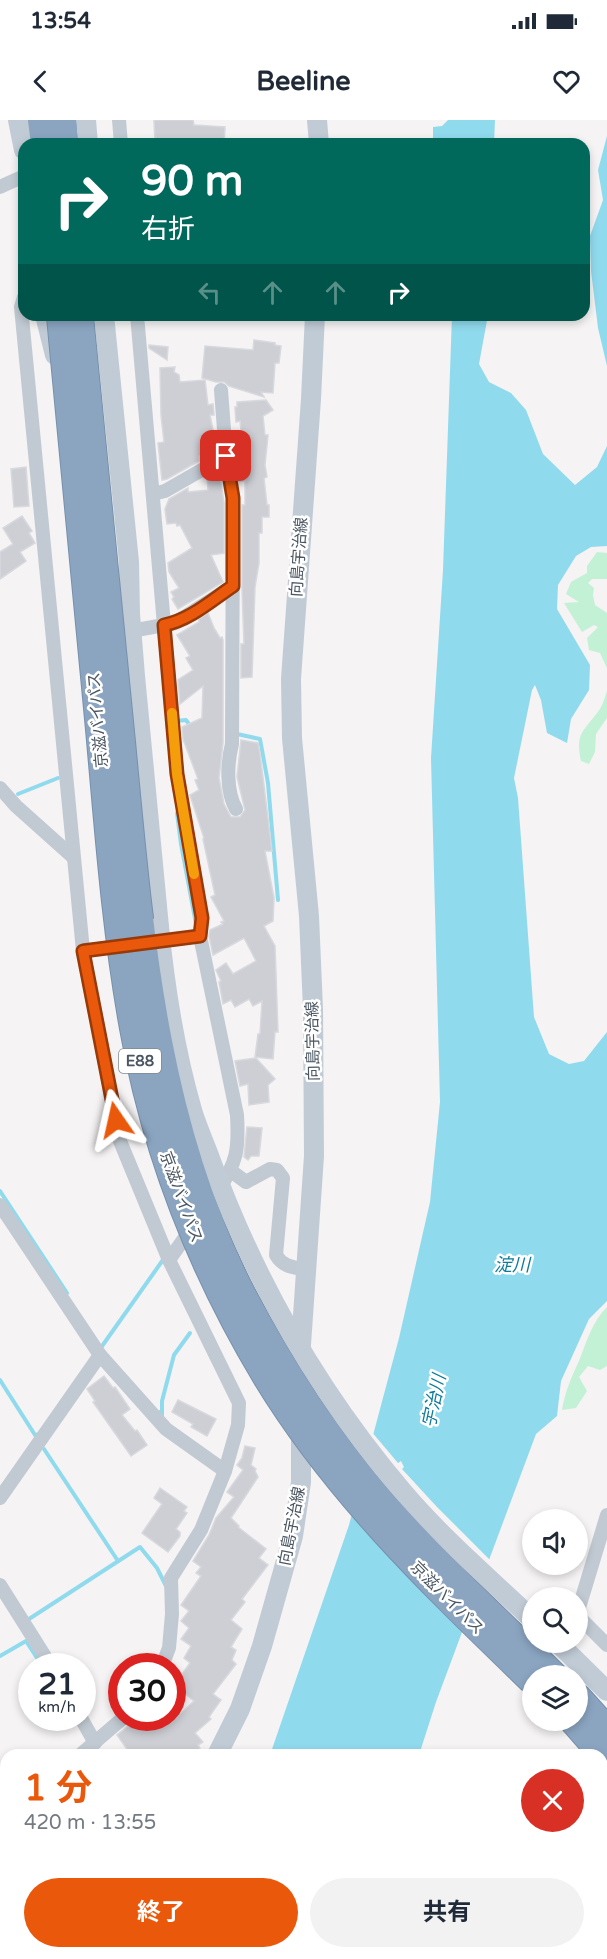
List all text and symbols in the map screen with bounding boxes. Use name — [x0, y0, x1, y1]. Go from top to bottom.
text: 13:54 — [30, 8, 91, 34]
icon: back — [24, 65, 57, 98]
text: Beeline — [256, 65, 351, 98]
icon: heart — [550, 65, 583, 98]
text: 90 m — [141, 156, 243, 207]
icon: right — [42, 162, 120, 240]
text: 右折 — [141, 213, 195, 246]
icon: left — [193, 276, 226, 309]
icon: ahead — [256, 276, 289, 309]
icon: ahead — [319, 276, 352, 309]
icon: right — [382, 276, 415, 309]
pin — [200, 430, 251, 481]
icon: arrive — [209, 439, 242, 472]
street label: 向島宇治線 — [286, 516, 312, 598]
street label: 京滋バイパス — [84, 671, 112, 769]
street label: 向島宇治線 — [302, 1001, 324, 1081]
road number: E88 — [119, 1049, 161, 1073]
position arrow — [84, 1088, 148, 1152]
street label: 京滋バイパス — [155, 1149, 207, 1245]
water label: 淀川 — [494, 1254, 532, 1276]
water label: 宇治川 — [418, 1370, 451, 1430]
street label: 向島宇治線 — [275, 1485, 309, 1567]
map controls — [522, 1509, 588, 1731]
button: sound — [522, 1509, 588, 1575]
street label: 京滋バイパス — [406, 1557, 488, 1639]
button: search — [522, 1587, 588, 1653]
speed limit sign: 30 — [108, 1653, 186, 1731]
button: layers — [522, 1665, 588, 1731]
text: 21 — [38, 1666, 76, 1703]
text: km/h — [38, 1698, 76, 1716]
text: 1 分 — [24, 1767, 92, 1810]
button: close — [521, 1769, 584, 1832]
text: 420 m · 13:55 — [24, 1811, 156, 1835]
button: 終了 — [24, 1878, 298, 1947]
button: 共有 — [310, 1878, 584, 1947]

